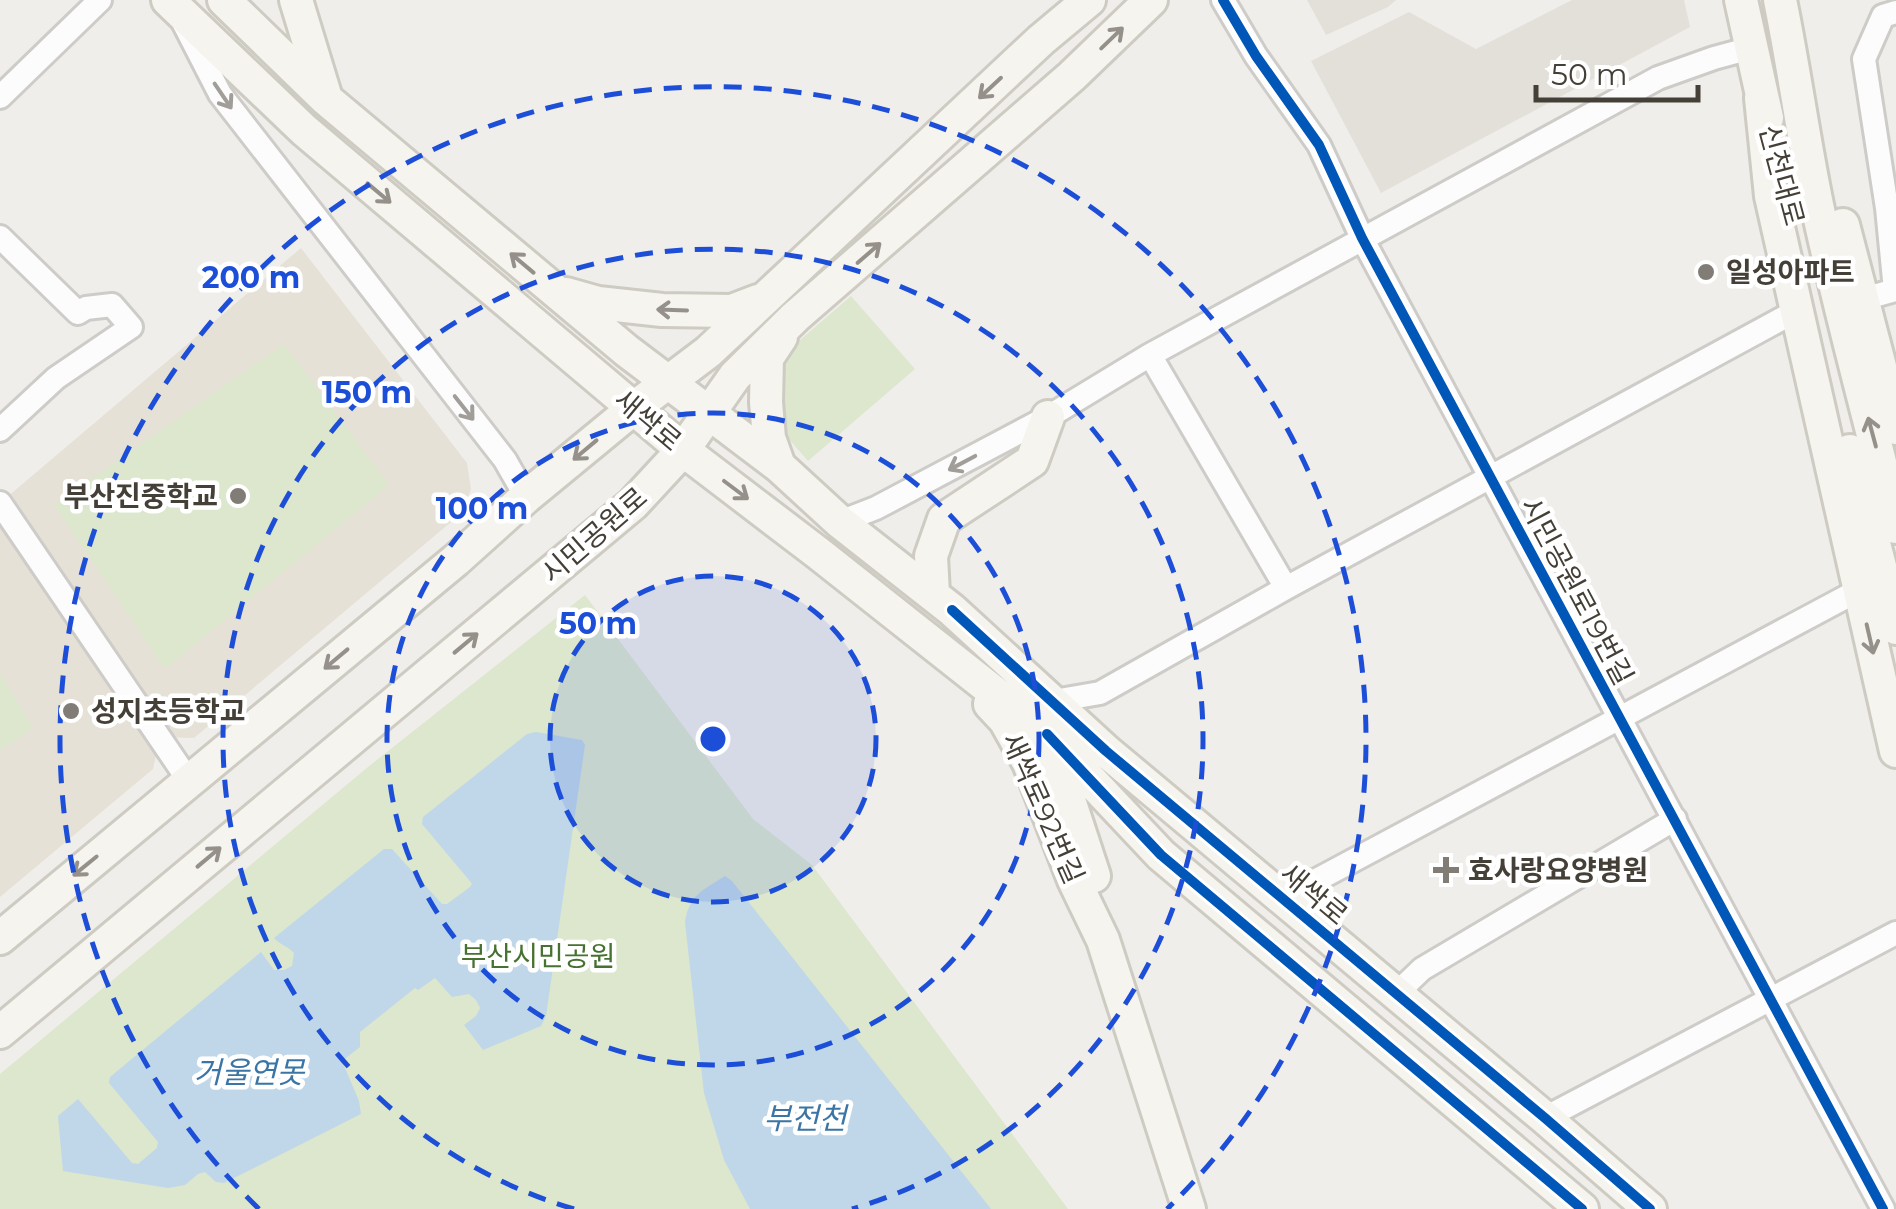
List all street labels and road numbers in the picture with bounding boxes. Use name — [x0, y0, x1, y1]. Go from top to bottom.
street label: 신천대로 — [1752, 121, 1812, 229]
street label: 새싹로 — [607, 382, 689, 458]
street label: 시민공원로 — [534, 480, 654, 590]
street label: 시민공원로19번길 — [1513, 491, 1641, 691]
street label: 새싹로92번길 — [995, 727, 1091, 889]
street label: 새싹로 — [1273, 856, 1355, 932]

